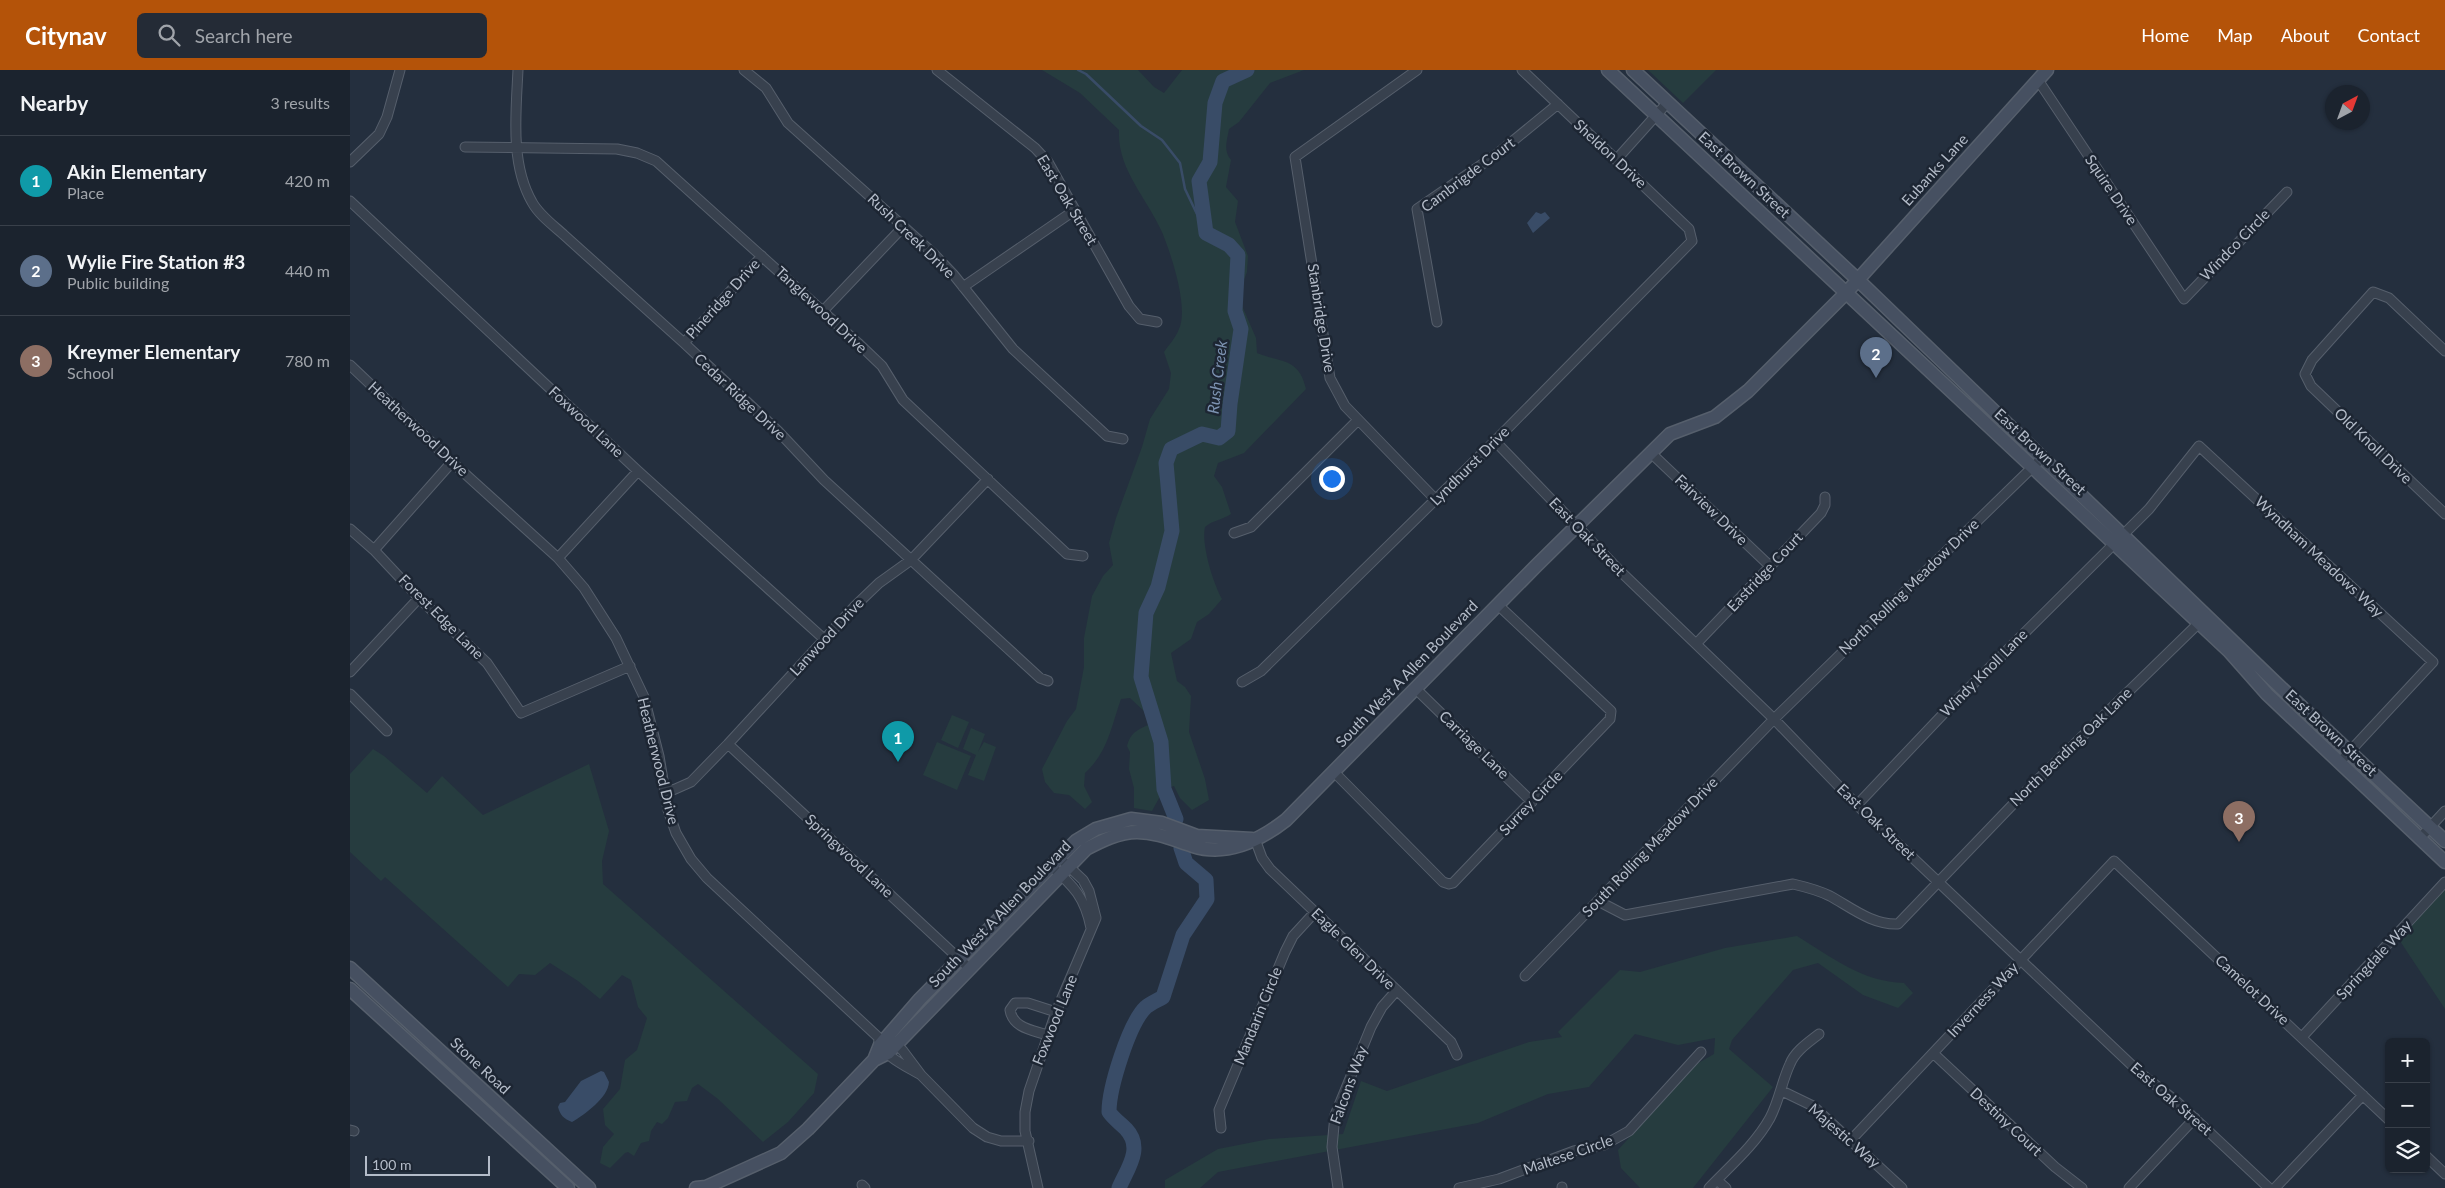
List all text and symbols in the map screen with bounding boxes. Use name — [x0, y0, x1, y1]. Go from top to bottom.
search box — [137, 13, 487, 58]
text: Citynav — [25, 21, 107, 50]
icon: search — [155, 21, 183, 49]
text: Search here — [195, 24, 293, 47]
text: Home — [2141, 24, 2189, 46]
text: Map — [2217, 24, 2253, 46]
text: About — [2281, 24, 2330, 46]
text: Contact — [2358, 24, 2420, 46]
north arrow — [2325, 85, 2370, 130]
text: Nearby — [20, 90, 88, 115]
text: 3 results — [270, 93, 330, 112]
street label: Sheldon Drive — [1571, 115, 1651, 192]
street label: East Brown Street — [1695, 127, 1795, 222]
street label: Eubanks Lane — [1897, 130, 1971, 209]
street label: Cambrigde Court — [1417, 133, 1518, 215]
street label: East Oak Street — [1034, 151, 1102, 248]
street label: Squire Drive — [2082, 151, 2142, 228]
text: Akin Elementary — [67, 160, 207, 183]
text: 1 — [31, 171, 41, 190]
text: 420 m — [285, 171, 330, 190]
text: Place — [67, 183, 104, 202]
street label: Rush Creek Drive — [864, 189, 959, 282]
street label: Windco Circle — [2196, 205, 2273, 284]
text: Wylie Fire Station #3 — [67, 250, 245, 273]
street label: Pineridge Drive — [682, 255, 763, 342]
text: 2 — [31, 261, 41, 280]
text: 440 m — [285, 261, 330, 280]
street label: Tanglewood Drive — [772, 262, 871, 356]
street label: Stanbridge Drive — [1304, 262, 1339, 374]
text: Public building — [67, 273, 169, 292]
pin: 2 — [1860, 337, 1892, 378]
water label: Rush Creek — [1203, 339, 1230, 415]
text: Kreymer Elementary — [67, 340, 240, 363]
street label: Cedar Ridge Drive — [691, 349, 790, 444]
text: 3 — [31, 351, 41, 370]
text: 780 m — [285, 351, 330, 370]
text: School — [67, 363, 114, 382]
street label: Heatherwood Drive — [365, 377, 473, 479]
street label: Foxwood Lane — [545, 382, 628, 461]
street label: East Brown Street — [1991, 404, 2091, 499]
street label: Old Knoll Drive — [2331, 404, 2416, 487]
street label: Lyndhurst Drive — [1426, 422, 1513, 509]
your location — [1319, 466, 1345, 492]
street label: Fairview Drive — [1672, 470, 1752, 549]
street label: Wyndham Meadows Way — [2252, 492, 2388, 621]
street label: East Oak Street — [1546, 493, 1630, 580]
street label: North Rolling Meadow Drive — [1834, 515, 1982, 658]
street label: Eastridge Court — [1723, 527, 1806, 615]
street label: Forest Edge Lane — [395, 570, 488, 663]
street label: Lanwood Drive — [786, 593, 867, 679]
street label: South West A Allen Boulevard — [1331, 596, 1481, 750]
street label: Windy Knoll Lane — [1936, 625, 2031, 720]
street label: North Bending Oak Lane — [2005, 683, 2135, 809]
street label: East Brown Street — [2282, 685, 2382, 780]
street label: Heatherwood Drive — [634, 695, 683, 826]
street label: Carriage Lane — [1436, 706, 1513, 782]
pin: 1 — [882, 721, 914, 762]
street label: Surrey Circle — [1495, 766, 1566, 839]
street label: South Rolling Meadow Drive — [1578, 773, 1721, 920]
street label: East Oak Street — [1834, 779, 1920, 864]
pin: 3 — [2223, 801, 2255, 842]
street label: Springwood Lane — [802, 810, 898, 901]
street label: South West A Allen Boulevard — [924, 836, 1074, 990]
street label: Eagle Glen Drive — [1308, 904, 1399, 993]
street label: Springdale Way — [2332, 916, 2415, 1003]
street label: Camelot Drive — [2212, 950, 2293, 1028]
street label: Inverness Way — [1943, 958, 2022, 1040]
street label: Mandarin Circle — [1229, 964, 1285, 1067]
street label: Foxwood Lane — [1028, 972, 1080, 1067]
street label: Stone Road — [447, 1033, 514, 1097]
map controls — [2385, 1038, 2430, 1173]
button: + — [2385, 1038, 2430, 1083]
street label: Falcons Way — [1326, 1043, 1371, 1126]
street label: East Oak Street — [2127, 1058, 2217, 1139]
street label: Destiny Court — [1967, 1083, 2047, 1160]
button: − — [2385, 1083, 2430, 1128]
street label: Majestic Way — [1805, 1099, 1884, 1171]
button: layers — [2385, 1128, 2430, 1173]
street label: Maltese Circle — [1520, 1130, 1615, 1178]
scale bar — [365, 1153, 490, 1176]
text: 100 m — [372, 1156, 411, 1173]

